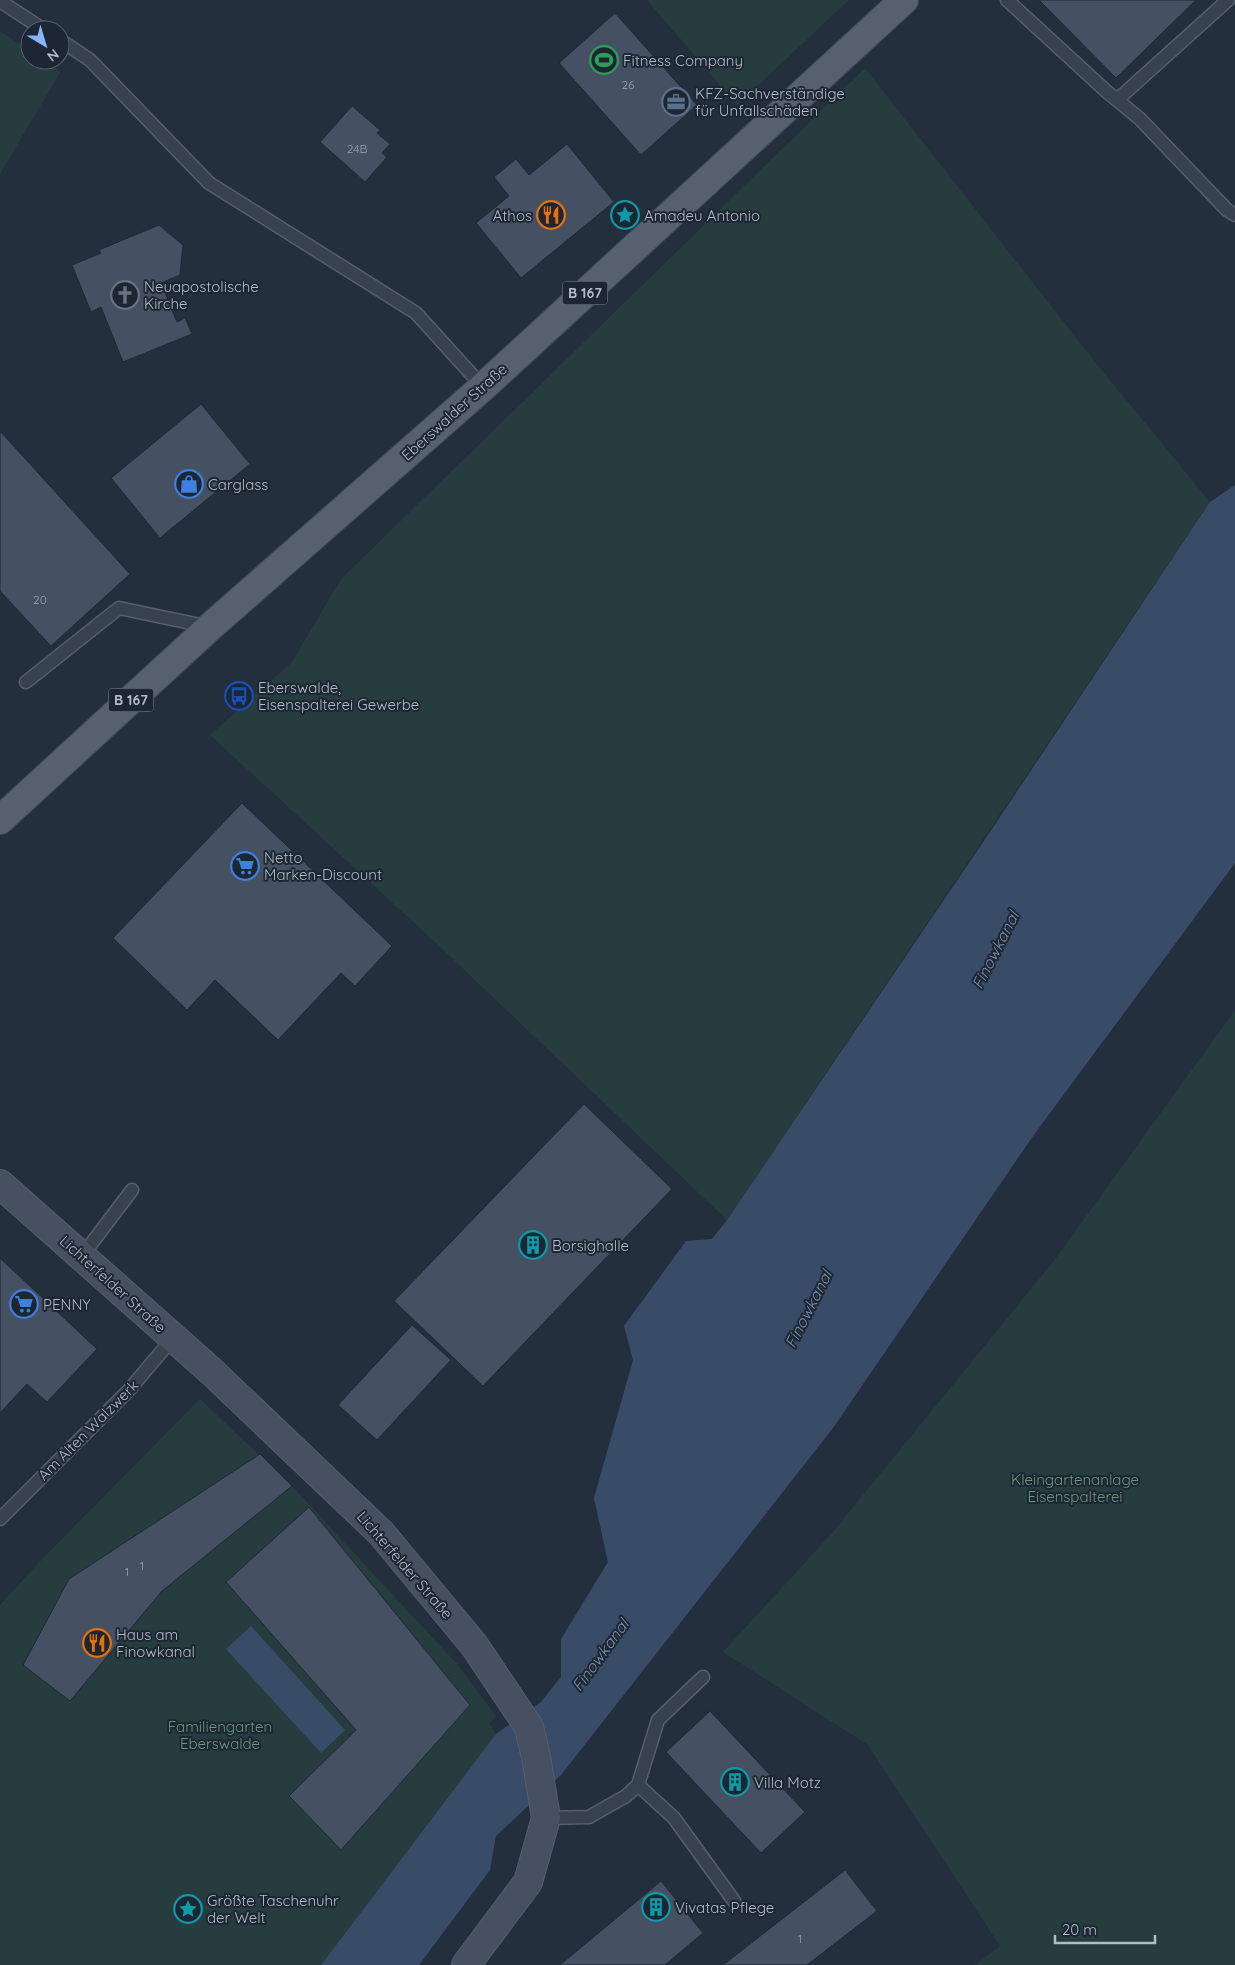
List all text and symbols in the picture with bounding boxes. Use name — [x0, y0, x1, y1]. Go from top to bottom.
north arrow — [20, 20, 70, 70]
text: N — [43, 45, 63, 66]
sports icon: Fitness Company — [589, 45, 619, 75]
place label: Fitness Company — [623, 51, 743, 70]
house number: 26 — [621, 77, 635, 92]
place label: KFZ-Sachverständige für Unfallschäden — [695, 84, 845, 120]
office icon: KFZ-Sachverständige für Unfallschäden — [661, 87, 691, 117]
house number: 24B — [347, 141, 367, 156]
restaurant icon: Athos — [536, 200, 566, 230]
place icon: Amadeu Antonio — [610, 200, 640, 230]
place label: Athos — [493, 206, 532, 225]
place label: Amadeu Antonio — [644, 206, 760, 225]
place label: Neuapostolische Kirche — [144, 277, 259, 313]
church icon: Neuapostolische Kirche — [110, 280, 140, 310]
road number: B 167 — [562, 282, 608, 304]
street label: Eberswalder Straße — [397, 359, 511, 465]
shop icon: Carglass — [174, 469, 204, 499]
place label: Carglass — [208, 475, 268, 494]
house number: 20 — [33, 592, 47, 607]
place label: Eberswalde, Eisenspalterei Gewerbe — [258, 678, 419, 714]
bus stop icon: Eberswalde, Eisenspalterei Gewerbe — [224, 681, 254, 711]
road number: B 167 — [108, 688, 154, 712]
place label: Netto Marken-Discount — [264, 848, 382, 884]
supermarket icon: Netto Marken-Discount — [230, 851, 260, 881]
water label: Finowkanal — [967, 906, 1024, 992]
building icon: Borsighalle — [518, 1230, 548, 1260]
street label: Lichterfelder Straße — [56, 1231, 170, 1337]
place label: Borsighalle — [552, 1236, 629, 1255]
water label: Finowkanal — [780, 1265, 837, 1351]
supermarket icon: PENNY — [9, 1289, 39, 1319]
place label: PENNY — [43, 1295, 91, 1314]
street label: Am Alten Walzwerk — [34, 1376, 142, 1484]
park label: Kleingartenanlage Eisenspalterei — [1011, 1470, 1139, 1506]
street label: Lichterfelder Straße — [353, 1507, 457, 1623]
house number: 1 — [140, 1558, 144, 1573]
house number: 1 — [125, 1564, 129, 1579]
water label: Finowkanal — [567, 1613, 634, 1695]
place label: Haus am Finowkanal — [116, 1625, 195, 1661]
restaurant icon: Haus am Finowkanal — [82, 1628, 112, 1658]
park label: Familiengarten Eberswalde — [168, 1717, 272, 1753]
building icon: Villa Motz — [720, 1767, 750, 1797]
place label: Villa Motz — [754, 1773, 821, 1792]
place label: Größte Taschenuhr der Welt — [207, 1891, 339, 1927]
building icon: Vivatas Pflege — [641, 1892, 671, 1922]
place icon: Größte Taschenuhr der Welt — [173, 1894, 203, 1924]
place label: Vivatas Pflege — [675, 1898, 774, 1917]
scale bar — [1055, 1912, 1155, 1944]
text: 20 m — [1062, 1920, 1097, 1939]
house number: 1 — [798, 1931, 802, 1946]

